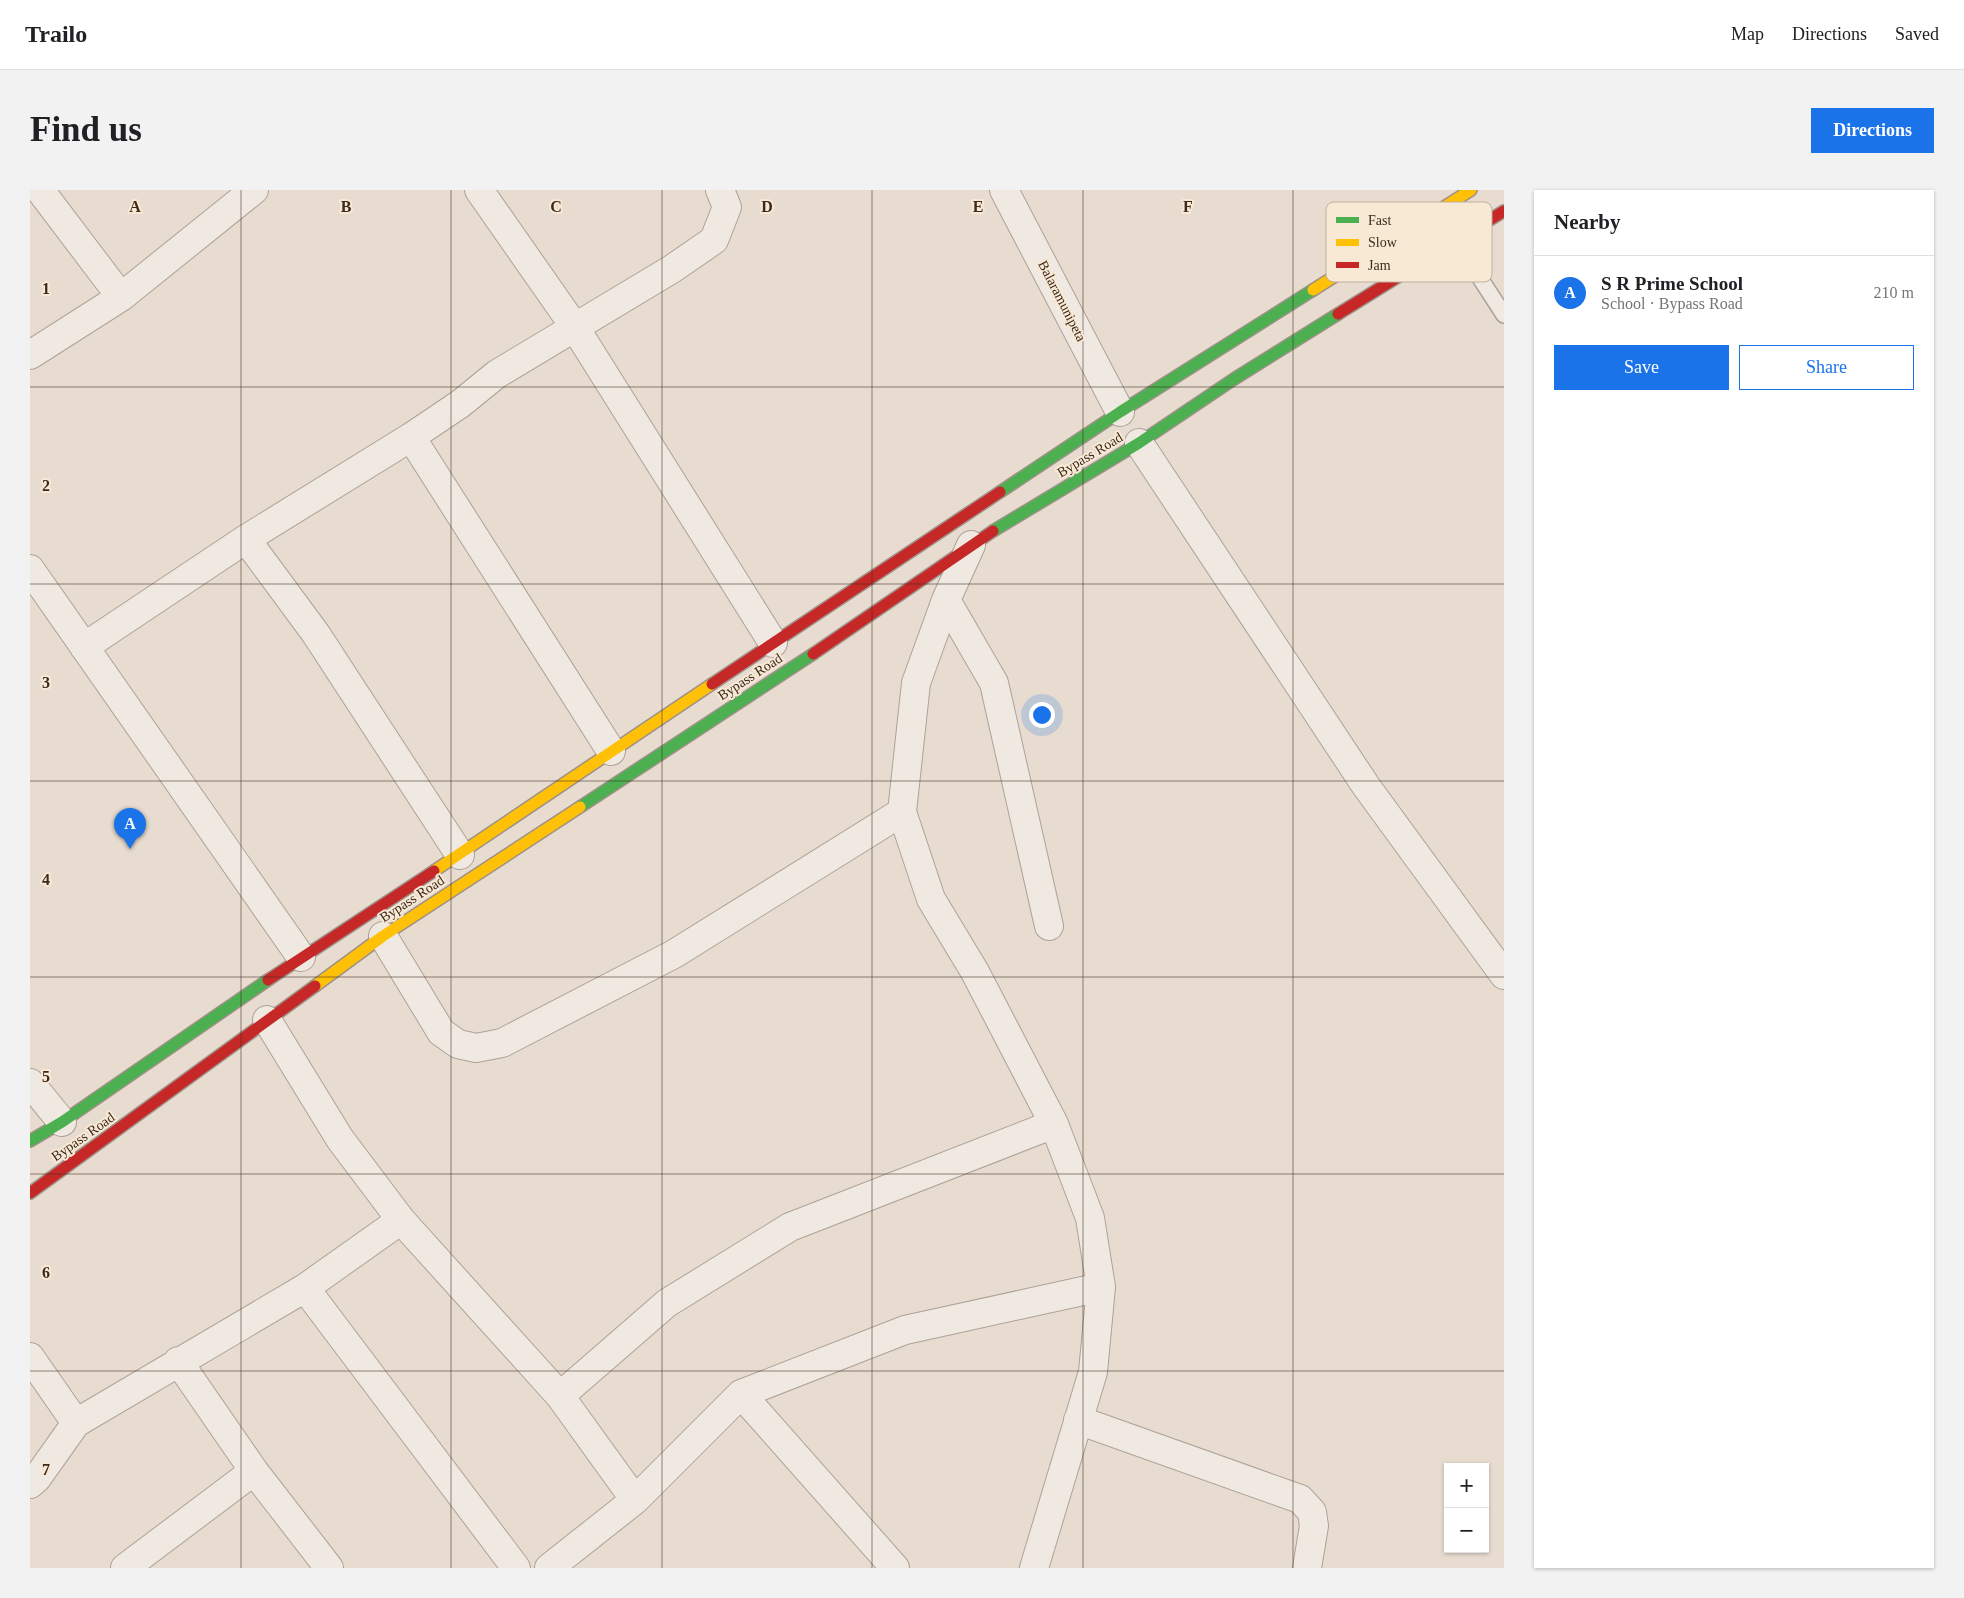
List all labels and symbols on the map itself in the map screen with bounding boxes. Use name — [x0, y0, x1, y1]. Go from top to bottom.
text: A — [129, 198, 141, 215]
text: B — [341, 198, 352, 215]
text: C — [550, 198, 562, 215]
text: D — [761, 198, 773, 215]
text: E — [973, 198, 983, 215]
text: F — [1183, 198, 1193, 215]
legend — [1326, 202, 1492, 282]
text: Fast — [1368, 213, 1391, 228]
text: Slow — [1368, 235, 1398, 250]
street label: Balaramunipeta — [1035, 258, 1089, 345]
text: Jam — [1368, 258, 1391, 273]
text: 1 — [42, 280, 50, 297]
street label: Bypass Road — [1055, 430, 1125, 480]
text: 2 — [42, 477, 50, 494]
street label: Bypass Road — [715, 651, 785, 703]
text: 3 — [42, 674, 50, 691]
your location — [1029, 702, 1055, 728]
pin: A — [114, 808, 146, 849]
text: 4 — [42, 871, 50, 888]
street label: Bypass Road — [377, 873, 447, 925]
text: 5 — [42, 1068, 50, 1085]
street label: Bypass Road — [49, 1110, 117, 1164]
text: 6 — [42, 1264, 50, 1281]
text: 7 — [42, 1461, 50, 1478]

